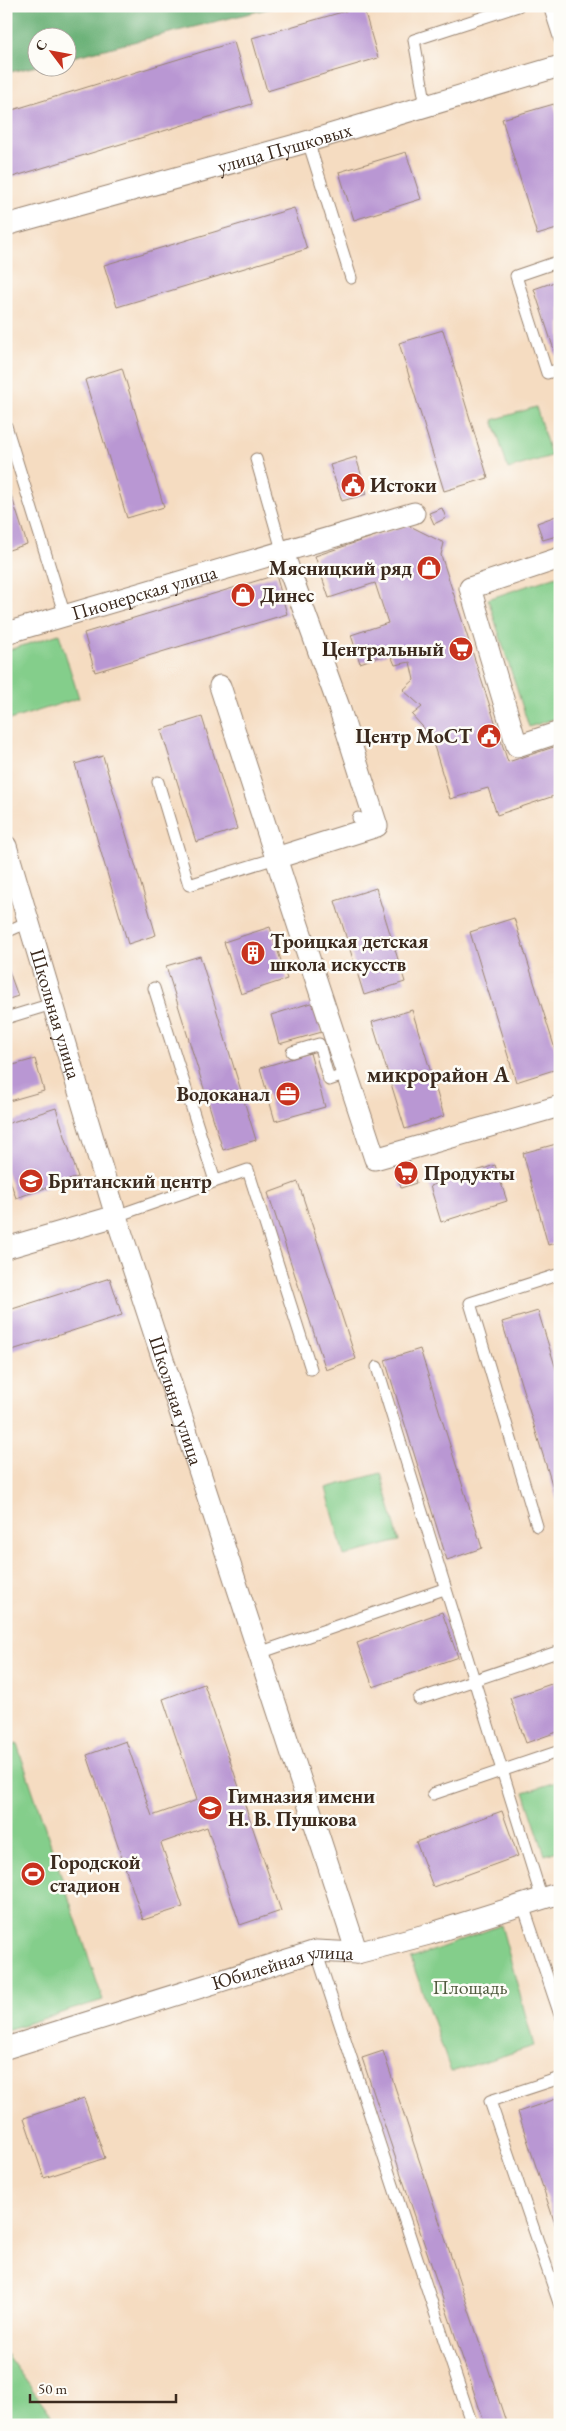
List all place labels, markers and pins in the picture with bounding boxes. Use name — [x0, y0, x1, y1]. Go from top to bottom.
public building icon: Истоки — [340, 472, 366, 498]
place label: Истоки — [370, 472, 437, 498]
place label: Мясницкий ряд — [269, 555, 412, 581]
shop icon: Мясницкий ряд — [416, 555, 442, 581]
shop icon: Динес — [230, 582, 256, 608]
place label: Динес — [260, 582, 314, 608]
place label: Центральный — [322, 636, 444, 662]
supermarket icon: Центральный — [448, 636, 474, 662]
place label: Центр МоСТ — [356, 723, 472, 749]
public building icon: Центр МоСТ — [476, 723, 502, 749]
place label: Троицкая детская школа искусств — [270, 928, 429, 977]
building icon: Троицкая детская школа искусств — [240, 940, 266, 966]
place label: Водоканал — [176, 1081, 270, 1107]
office icon: Водоканал — [275, 1081, 301, 1107]
supermarket icon: Продукты — [393, 1160, 419, 1186]
place label: Продукты — [424, 1160, 515, 1186]
school or university icon: Британский центр — [18, 1168, 44, 1194]
place label: Британский центр — [48, 1168, 212, 1194]
place label: Гимназия имени Н. В. Пушкова — [228, 1783, 375, 1832]
school or university icon: Гимназия имени Н. В. Пушкова — [197, 1795, 223, 1821]
place label: Городской стадион — [50, 1849, 141, 1898]
sports icon: Городской стадион — [20, 1861, 46, 1887]

